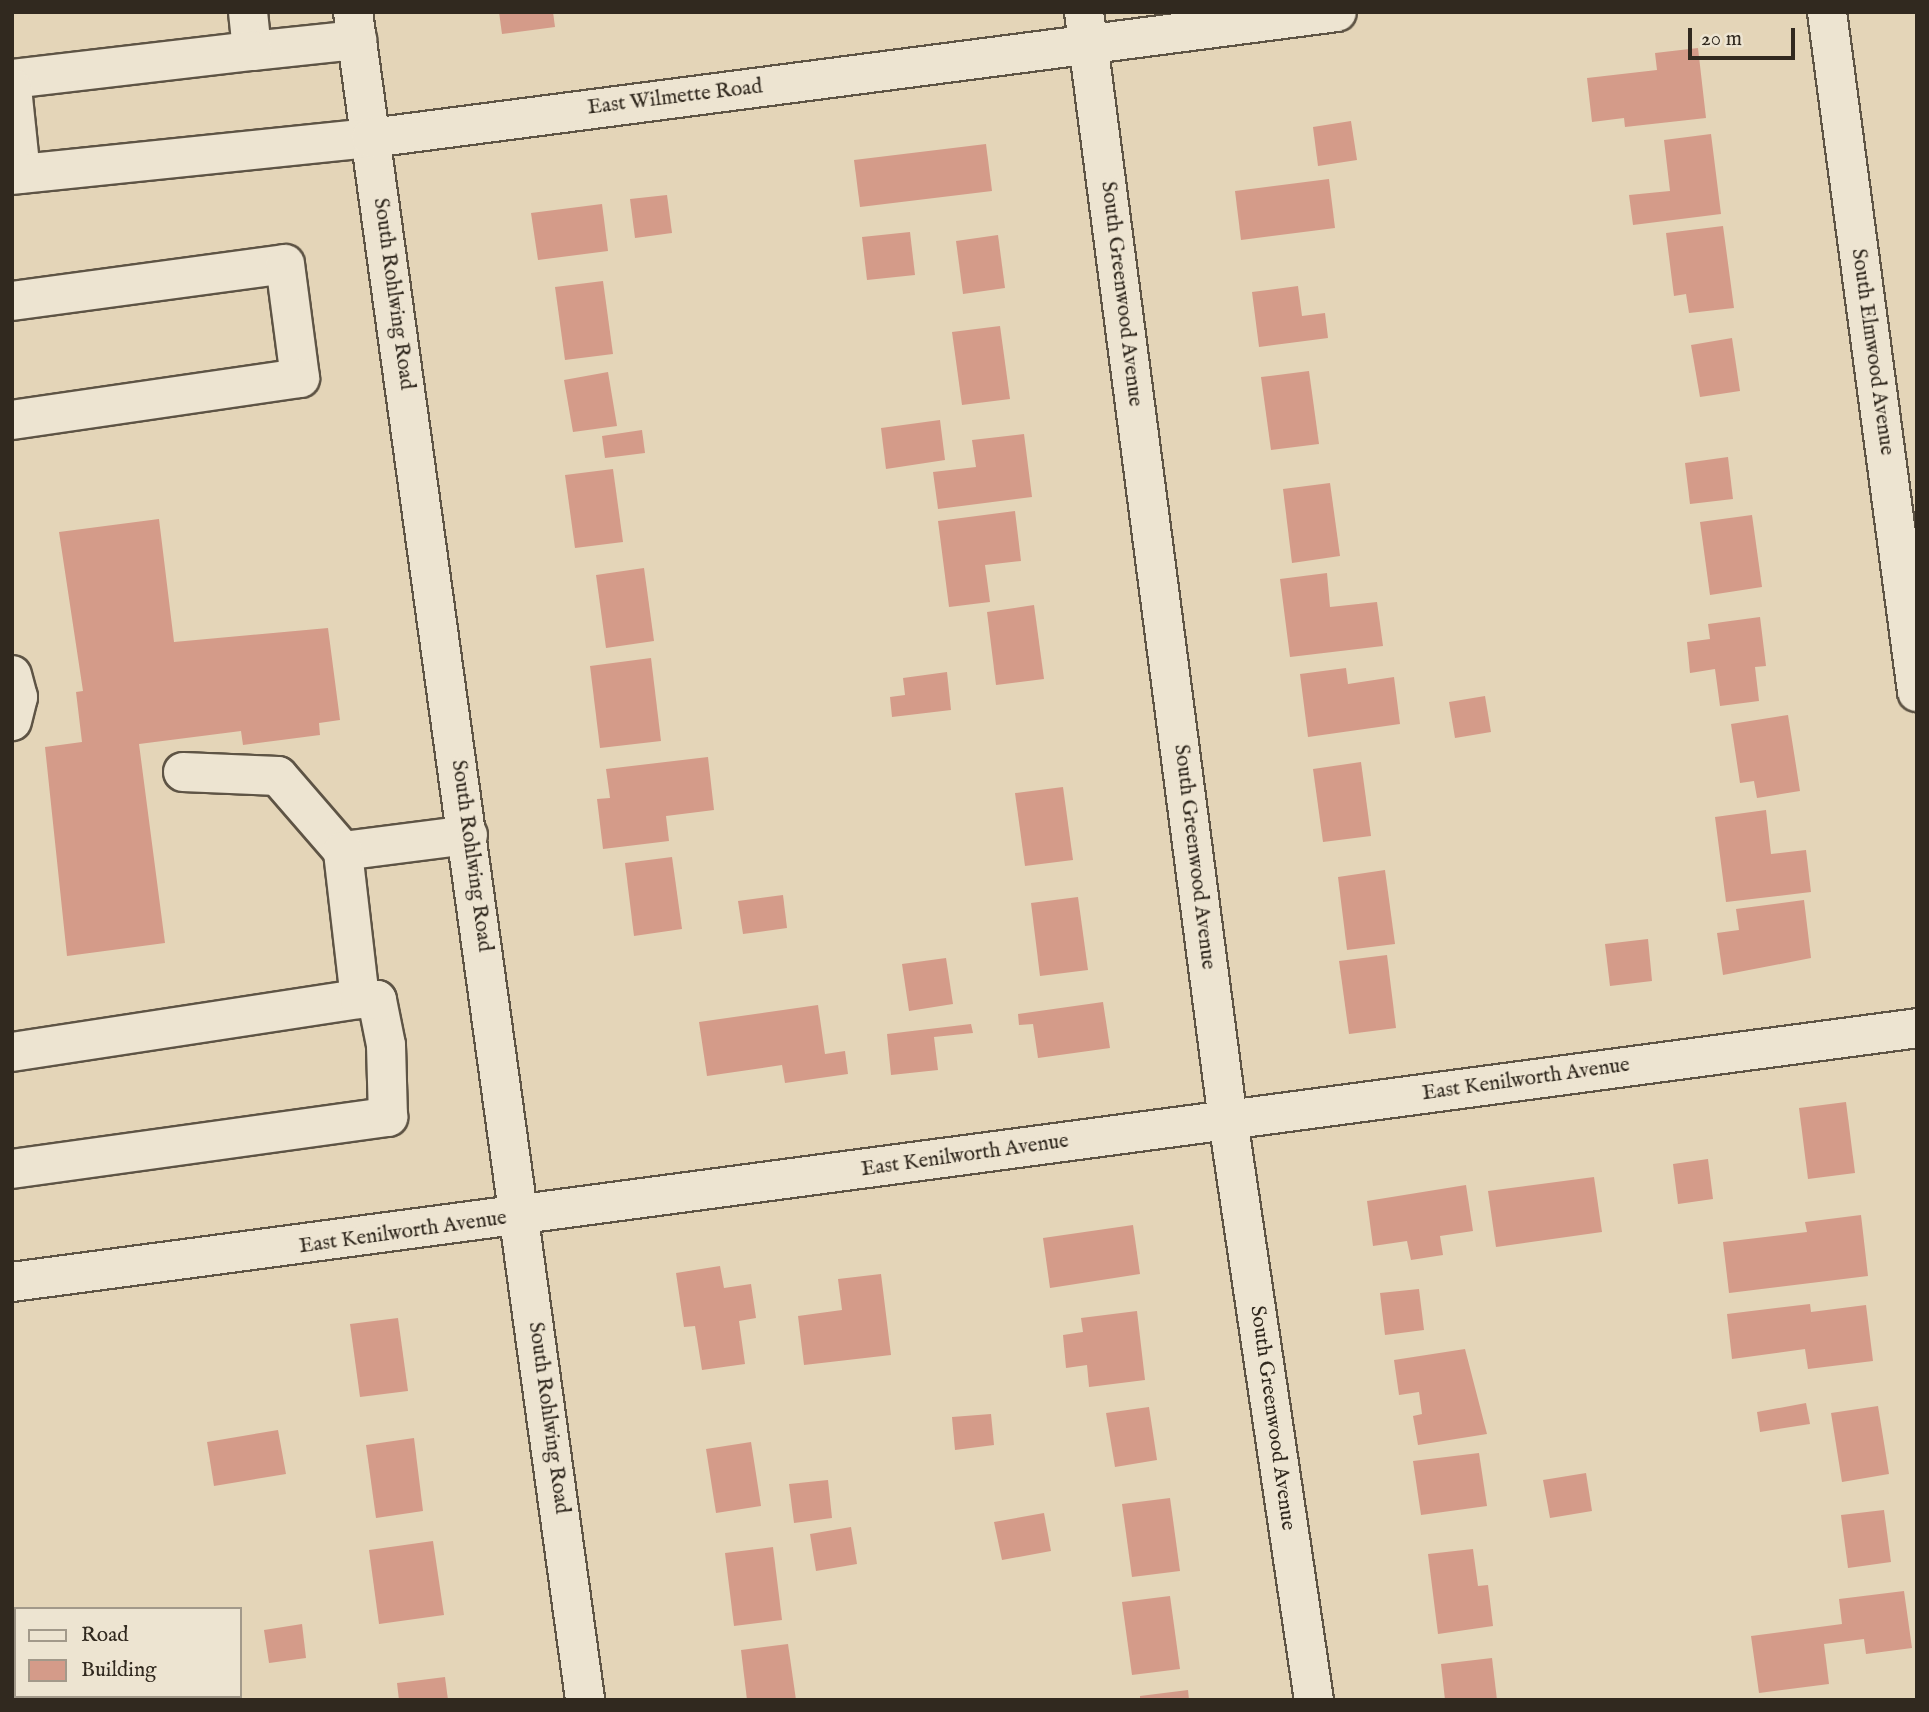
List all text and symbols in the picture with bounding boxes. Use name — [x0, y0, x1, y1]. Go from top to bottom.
scale bar — [1691, 14, 1798, 58]
text: 20 m — [1701, 26, 1742, 53]
street label: East Wilmette Road — [586, 75, 764, 121]
street label: South Greenwood Avenue — [1095, 180, 1147, 408]
street label: South Rohlwing Road — [367, 196, 419, 392]
street label: South Elmwood Avenue — [1845, 247, 1899, 457]
street label: South Greenwood Avenue — [1168, 743, 1220, 971]
street label: South Rohlwing Road — [445, 758, 497, 954]
street label: East Kenilworth Avenue — [1421, 1053, 1631, 1107]
street label: East Kenilworth Avenue — [860, 1129, 1070, 1183]
street label: East Kenilworth Avenue — [298, 1206, 508, 1260]
street label: South Greenwood Avenue — [1244, 1304, 1300, 1532]
street label: South Rohlwing Road — [522, 1320, 574, 1516]
legend — [14, 1607, 242, 1698]
text: Road — [81, 1622, 128, 1649]
text: Building — [81, 1657, 156, 1684]

